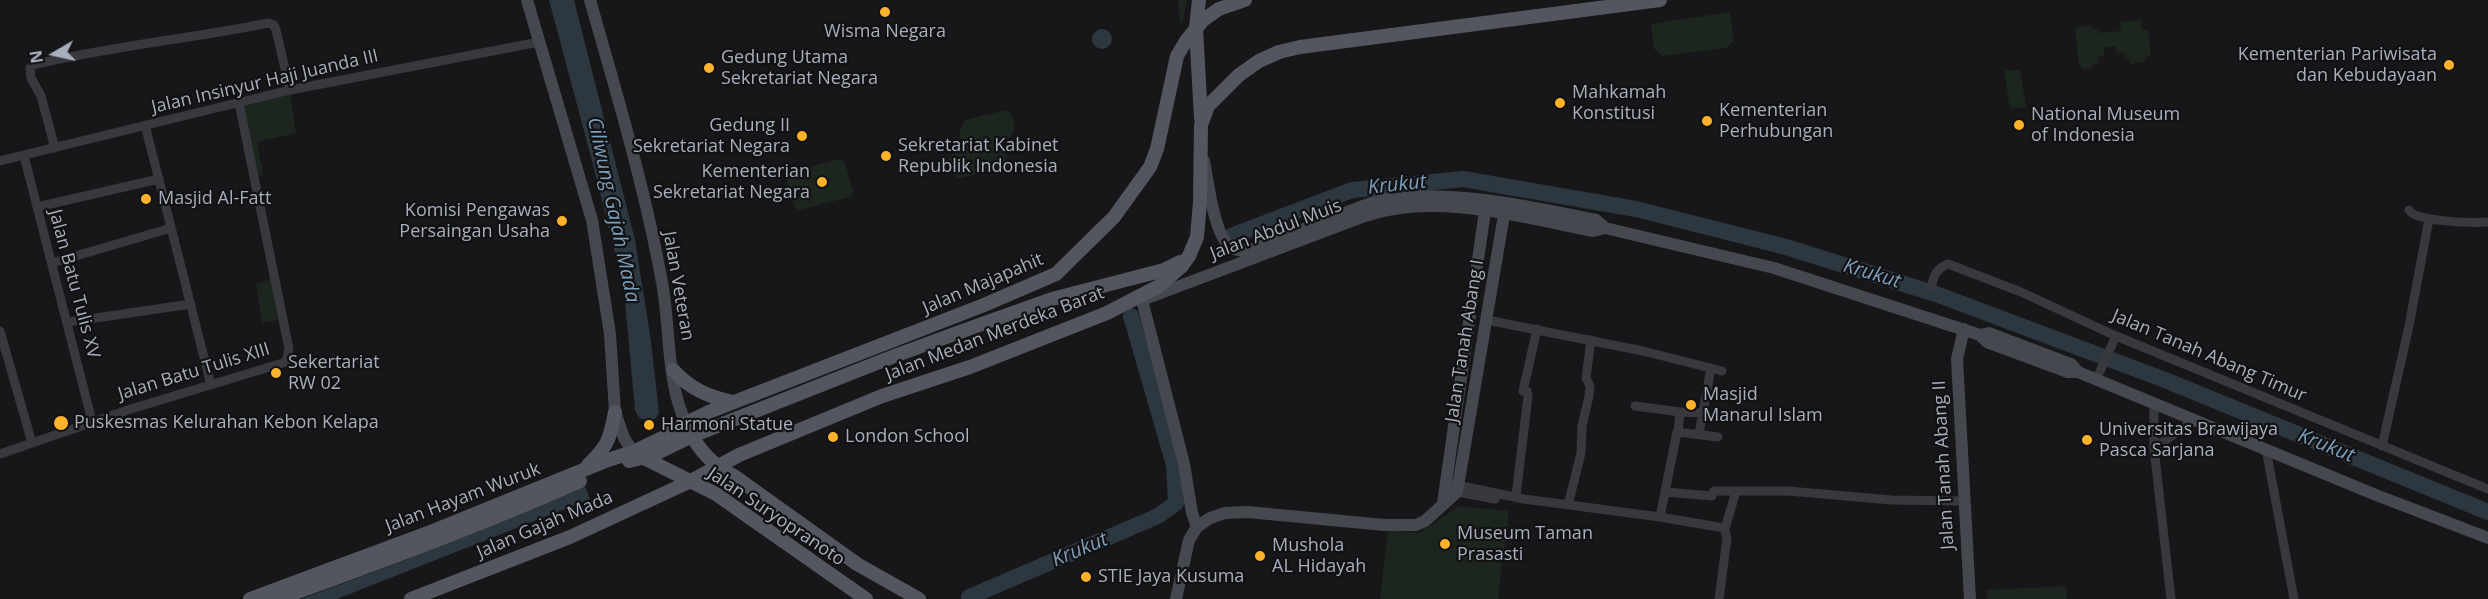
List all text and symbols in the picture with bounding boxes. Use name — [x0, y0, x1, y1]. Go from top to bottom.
marker: Wisma Negara — [878, 5, 892, 19]
place label: Wisma Negara — [824, 21, 946, 43]
north arrow — [24, 24, 84, 84]
place label: Kementerian Pariwisata dan Kebudayaan — [2238, 44, 2437, 86]
street label: Jalan Insinyur Haji Juanda III — [149, 45, 381, 119]
place label: Gedung Utama Sekretariat Negara — [721, 47, 878, 90]
text: N — [24, 49, 48, 65]
marker: Kementerian Pariwisata dan Kebudayaan — [2442, 58, 2456, 72]
marker: Gedung Utama Sekretariat Negara — [702, 61, 716, 75]
place label: Mahkamah Konstitusi — [1572, 82, 1666, 124]
marker: Mahkamah Konstitusi — [1553, 96, 1567, 110]
place label: Kementerian Perhubungan — [1719, 100, 1833, 142]
place label: National Museum of Indonesia — [2031, 104, 2180, 146]
marker: Kementerian Perhubungan — [1700, 114, 1714, 128]
water label: Ciliwung Gajah Mada — [582, 115, 644, 305]
place label: Gedung II Sekretariat Negara — [633, 115, 790, 158]
marker: National Museum of Indonesia — [2012, 118, 2026, 132]
marker: Gedung II Sekretariat Negara — [795, 129, 809, 143]
place label: Sekretariat Kabinet Republik Indonesia — [898, 135, 1058, 178]
marker: Sekretariat Kabinet Republik Indonesia — [879, 149, 893, 163]
place label: Kementerian Sekretariat Negara — [653, 161, 810, 204]
water label: Krukut — [1367, 170, 1427, 200]
marker: Kementerian Sekretariat Negara — [815, 175, 829, 189]
place label: Masjid Al-Fatt — [158, 188, 271, 210]
marker: Masjid Al-Fatt — [139, 192, 153, 206]
street label: Jalan Abdul Muis — [1207, 195, 1345, 265]
place label: Komisi Pengawas Persaingan Usaha — [399, 200, 550, 242]
street label: Jalan Batu Tulis XV — [44, 207, 104, 361]
marker: Komisi Pengawas Persaingan Usaha — [555, 214, 569, 228]
street label: Jalan Veteran — [658, 230, 698, 342]
street label: Jalan Majapahit — [919, 249, 1047, 319]
water label: Krukut — [1841, 254, 1903, 294]
street label: Jalan Tanah Abang I — [1441, 258, 1489, 424]
street label: Jalan Medan Merdeka Barat — [883, 282, 1107, 386]
street label: Jalan Tanah Abang Timur — [2109, 305, 2309, 407]
street label: Jalan Batu Tulis XIII — [115, 339, 273, 405]
place label: Sekertariat RW 02 — [288, 352, 380, 394]
marker: Sekertariat RW 02 — [269, 366, 283, 380]
street label: Jalan Tanah Abang II — [1929, 380, 1959, 550]
place label: Masjid Manarul Islam — [1703, 384, 1823, 426]
marker: Masjid Manarul Islam — [1684, 398, 1698, 412]
place label: Puskesmas Kelurahan Kebon Kelapa — [74, 412, 379, 434]
marker: Puskesmas Kelurahan Kebon Kelapa — [52, 414, 70, 432]
place label: Harmoni Statue — [661, 414, 793, 436]
marker: Harmoni Statue — [642, 418, 656, 432]
place label: Universitas Brawijaya Pasca Sarjana — [2099, 419, 2278, 462]
water label: Krukut — [2294, 424, 2358, 468]
place label: London School — [845, 426, 970, 448]
marker: London School — [826, 430, 840, 444]
marker: Universitas Brawijaya Pasca Sarjana — [2080, 433, 2094, 447]
street label: Jalan Hayam Wuruk — [382, 458, 544, 538]
street label: Jalan Suryopranoto — [703, 463, 849, 571]
street label: Jalan Gajah Mada — [474, 487, 616, 563]
place label: Museum Taman Prasasti — [1457, 523, 1593, 566]
water label: Krukut — [1048, 528, 1112, 572]
place label: Mushola AL Hidayah — [1272, 535, 1366, 578]
marker: Museum Taman Prasasti — [1438, 537, 1452, 551]
marker: Mushola AL Hidayah — [1253, 549, 1267, 563]
place label: STIE Jaya Kusuma — [1098, 566, 1244, 588]
marker: STIE Jaya Kusuma — [1079, 570, 1093, 584]

